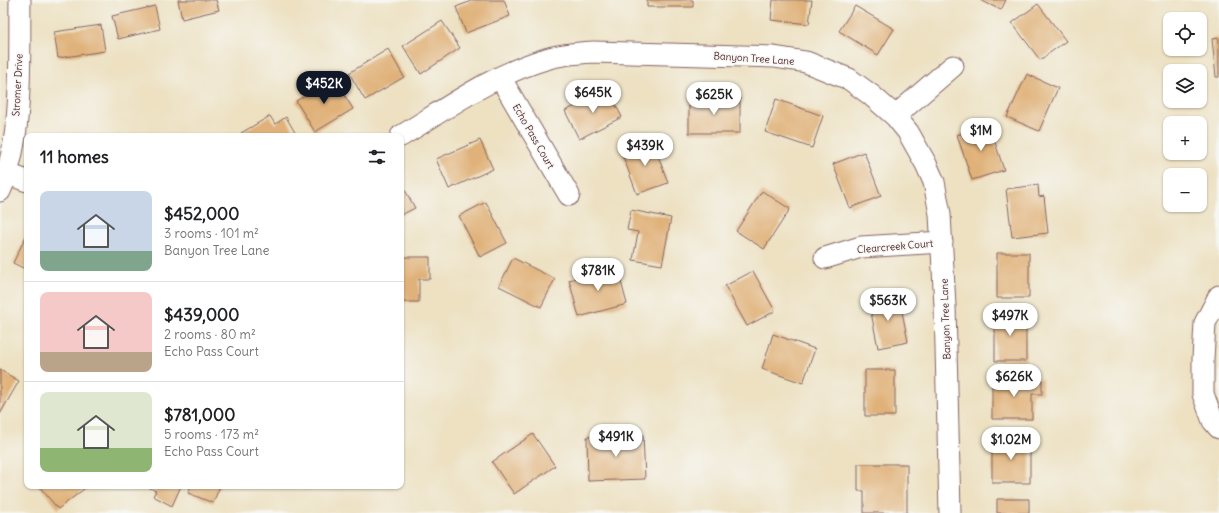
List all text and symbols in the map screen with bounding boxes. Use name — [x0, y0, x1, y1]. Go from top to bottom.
map controls — [1163, 12, 1207, 212]
button: locate — [1163, 12, 1207, 56]
street label: Banyon Tree Lane — [713, 49, 795, 68]
street label: Stromer Drive — [9, 53, 26, 117]
button: layers — [1163, 64, 1207, 108]
pin: $452K — [296, 71, 352, 105]
text: $452K — [305, 75, 343, 92]
pin: $645K — [565, 80, 621, 114]
pin: $625K — [686, 82, 742, 116]
text: $645K — [574, 84, 612, 101]
text: $625K — [695, 86, 733, 103]
street label: Echo Pass Court — [510, 101, 558, 172]
button: + — [1163, 116, 1207, 160]
pin: $1M — [962, 118, 1000, 152]
text: $1M — [970, 122, 992, 139]
pin: $439K — [617, 133, 673, 167]
text: $439K — [626, 137, 664, 154]
text: 11 homes — [40, 146, 109, 168]
icon: filters — [366, 146, 388, 168]
button: − — [1163, 168, 1207, 212]
text: $452,000 — [164, 203, 239, 225]
icon: home — [72, 207, 120, 255]
text: 3 rooms · 101 m² — [164, 225, 259, 242]
street label: Clearcreek Court — [856, 237, 934, 256]
text: Banyon Tree Lane — [164, 242, 270, 259]
pin: $781K — [570, 258, 626, 292]
text: $781K — [581, 262, 615, 279]
street label: Banyon Tree Lane — [938, 278, 953, 360]
pin: $563K — [860, 288, 916, 322]
text: $563K — [869, 292, 907, 309]
pin: $497K — [982, 303, 1038, 337]
text: $439,000 — [164, 304, 239, 326]
text: $497K — [992, 307, 1028, 324]
icon: home — [72, 308, 120, 356]
text: 2 rooms · 80 m² — [164, 326, 256, 343]
text: Echo Pass Court — [164, 343, 259, 360]
pin: $626K — [986, 364, 1042, 398]
text: $626K — [995, 368, 1033, 385]
text: $781,000 — [164, 404, 235, 426]
icon: home — [72, 408, 120, 456]
pin: $491K — [588, 424, 644, 458]
text: 5 rooms · 173 m² — [164, 426, 259, 443]
pin: $1.02M — [978, 427, 1044, 461]
text: $491K — [598, 428, 634, 445]
text: $1.02M — [990, 431, 1032, 448]
text: Echo Pass Court — [164, 443, 259, 460]

